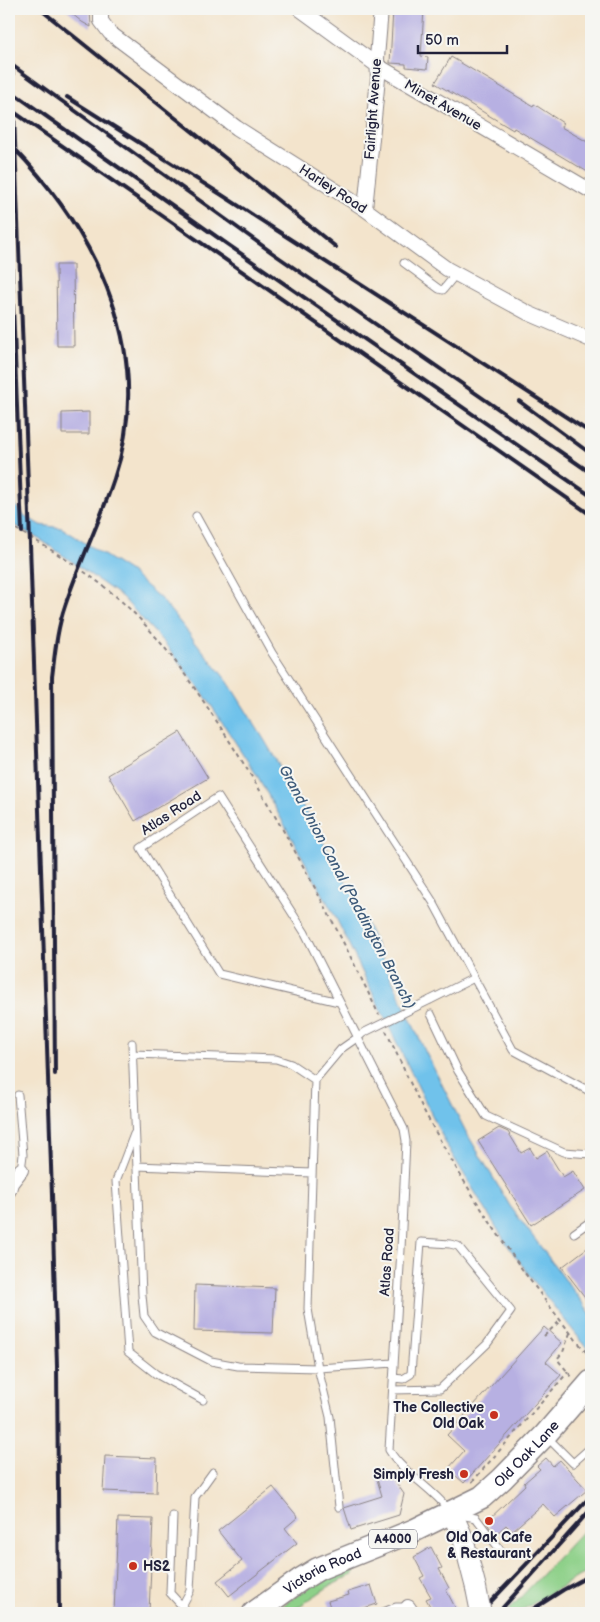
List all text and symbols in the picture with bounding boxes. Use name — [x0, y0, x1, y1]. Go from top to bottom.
scale bar — [418, 22, 506, 54]
text: 50 m — [425, 31, 459, 50]
street label: Fairlight Avenue — [361, 58, 385, 160]
street label: Minet Avenue — [401, 76, 485, 134]
street label: Harley Road — [296, 161, 370, 217]
water label: Grand Union Canal (Paddington Branch) — [274, 762, 420, 1013]
street label: Atlas Road — [138, 787, 204, 839]
street label: Atlas Road — [376, 1227, 398, 1297]
place label: The Collective Old Oak — [393, 1399, 485, 1432]
marker: The Collective Old Oak — [488, 1409, 500, 1421]
street label: Old Oak Lane — [490, 1417, 562, 1491]
place label: Simply Fresh — [373, 1466, 454, 1483]
marker: Simply Fresh — [458, 1468, 470, 1480]
marker: Old Oak Cafe & Restaurant — [483, 1515, 495, 1527]
place label: Old Oak Cafe & Restaurant — [446, 1529, 532, 1562]
road number: A4000 — [369, 1530, 417, 1548]
street label: Victoria Road — [280, 1544, 364, 1598]
place label: HS2 — [143, 1558, 171, 1575]
marker: HS2 — [127, 1560, 139, 1572]

